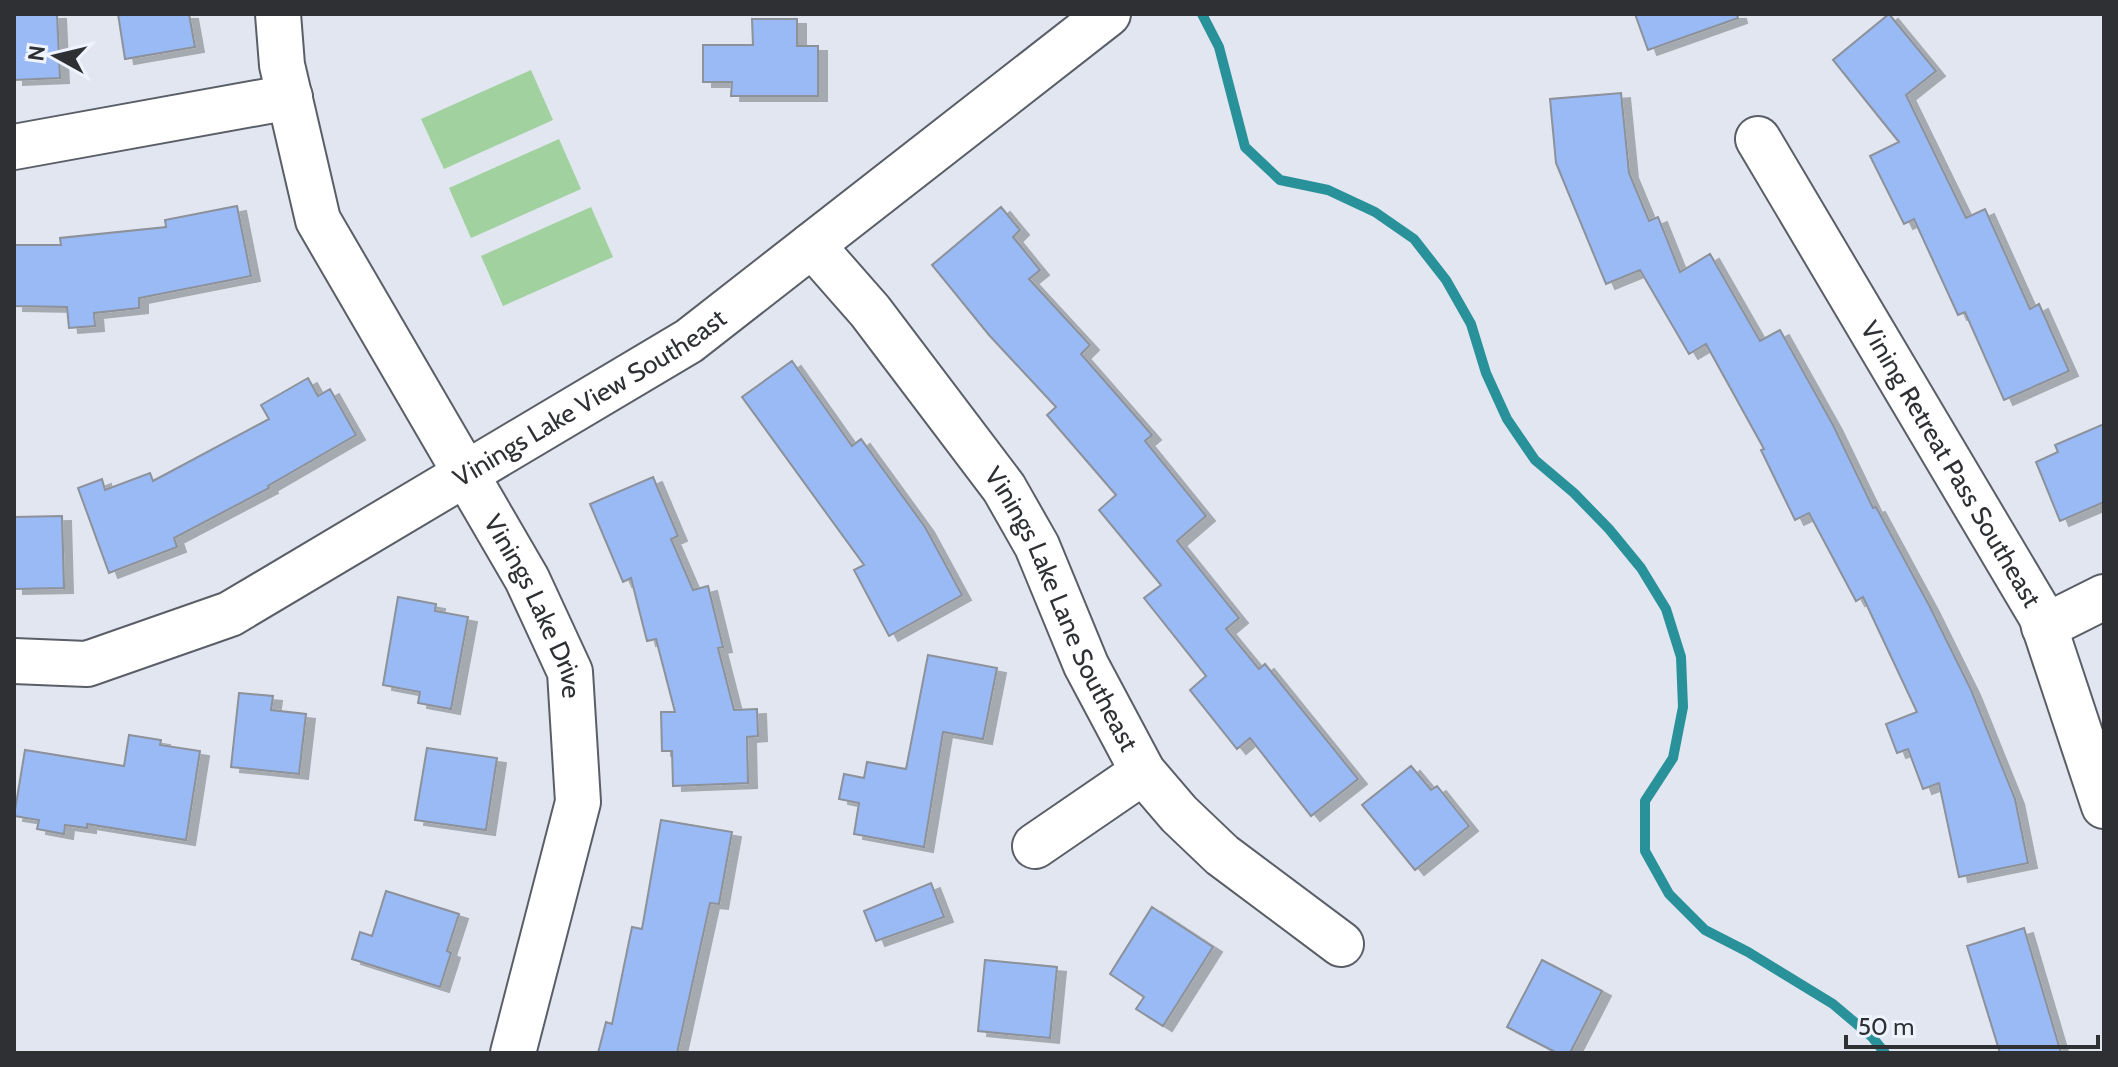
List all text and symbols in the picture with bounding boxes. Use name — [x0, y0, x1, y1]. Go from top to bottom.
north arrow — [16, 16, 96, 96]
text: N — [22, 44, 51, 63]
street label: Vinings Lake View Southeast — [447, 302, 733, 494]
street label: Vining Retreat Pass Southeast — [1854, 315, 2048, 613]
street label: Vinings Lake Lane Southeast — [978, 460, 1145, 757]
street label: Vinings Lake Drive — [477, 509, 588, 699]
scale bar — [1846, 999, 2098, 1049]
text: 50 m — [1858, 1012, 1914, 1041]

